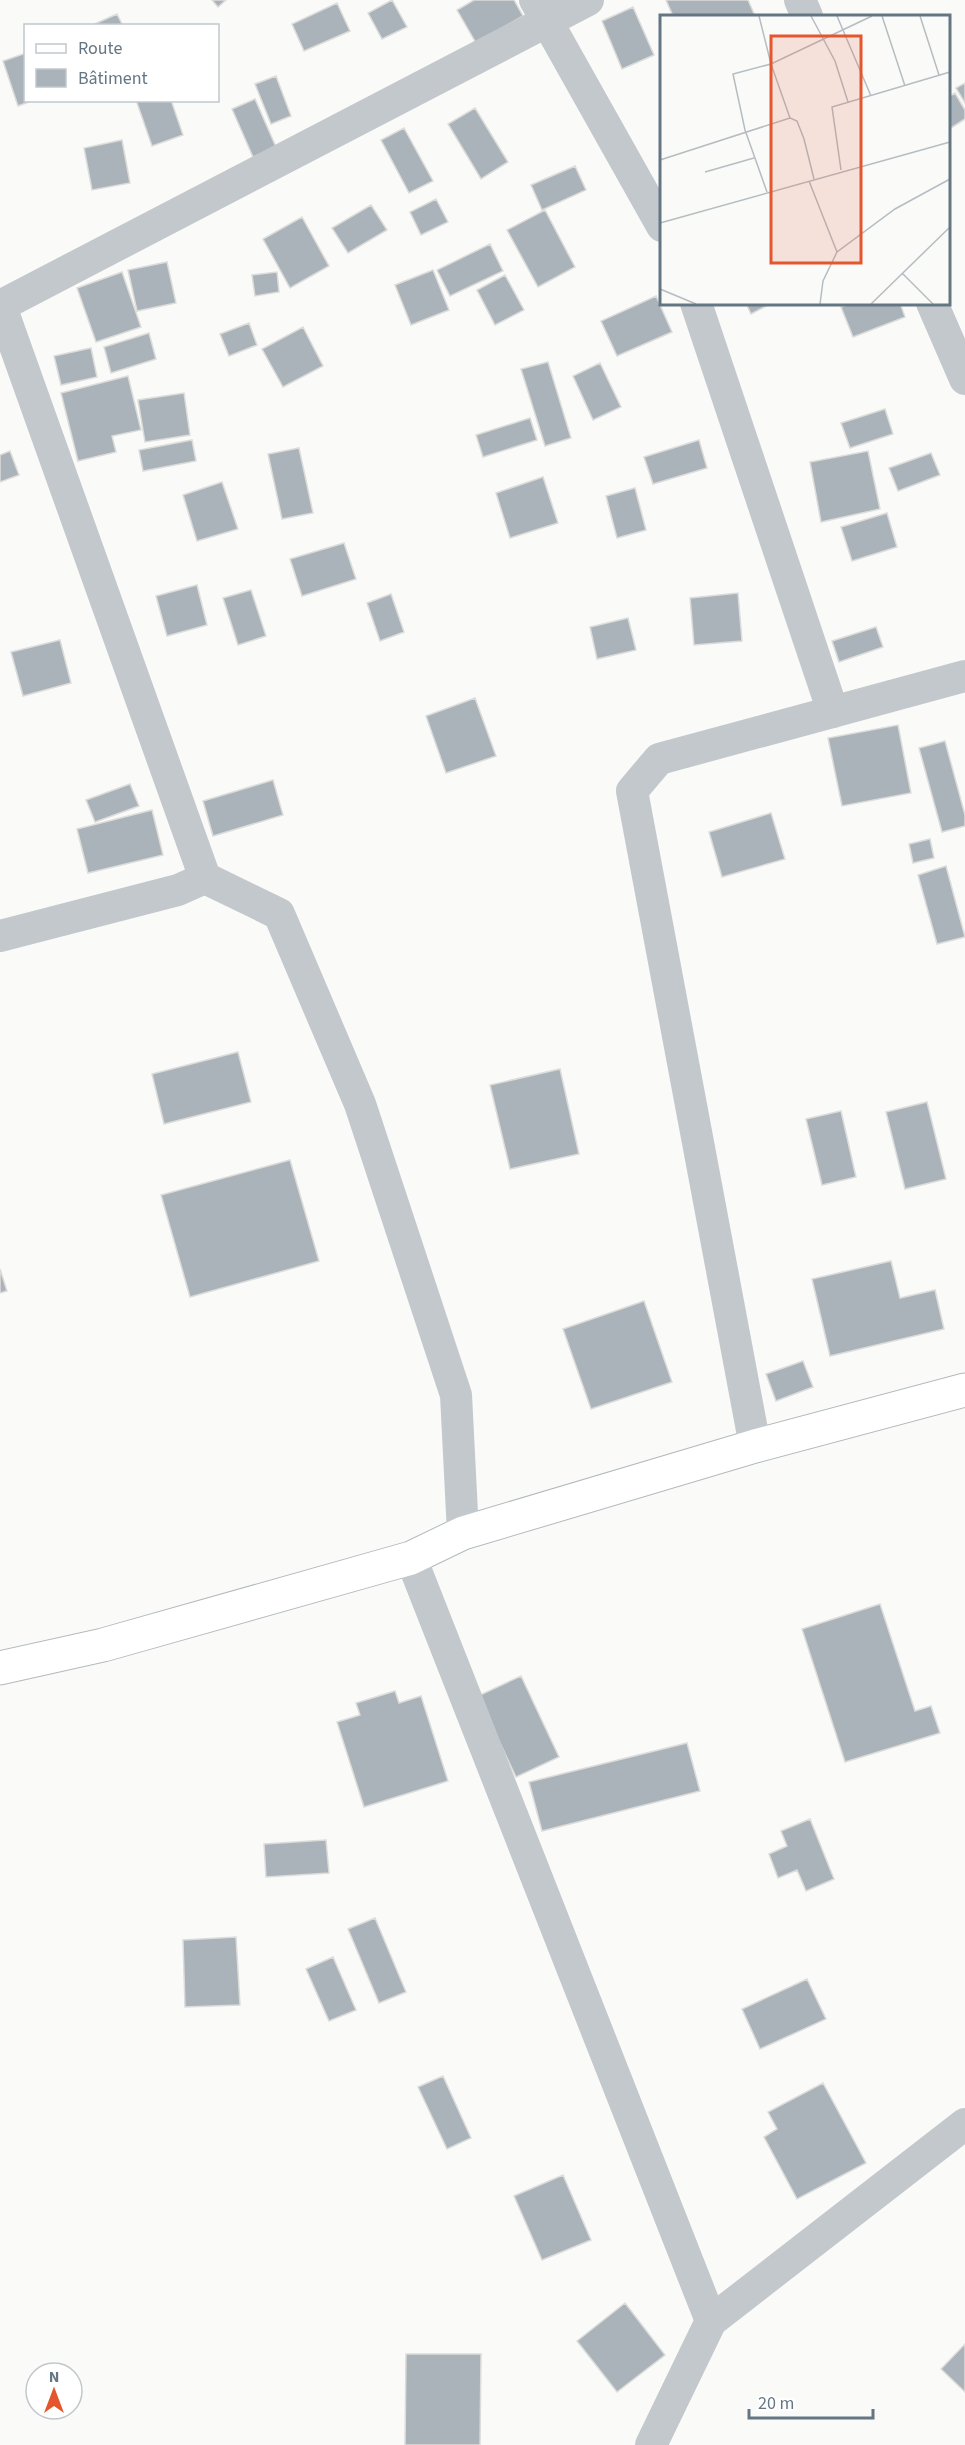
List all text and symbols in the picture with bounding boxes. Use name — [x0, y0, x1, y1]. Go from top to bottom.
inset map — [660, 15, 950, 304]
legend — [24, 24, 219, 102]
text: Route — [78, 36, 122, 61]
text: Bâtiment — [78, 66, 148, 91]
north arrow — [24, 2361, 84, 2421]
text: N — [49, 2366, 59, 2388]
scale bar — [749, 2382, 874, 2420]
text: 20 m — [758, 2391, 794, 2416]

